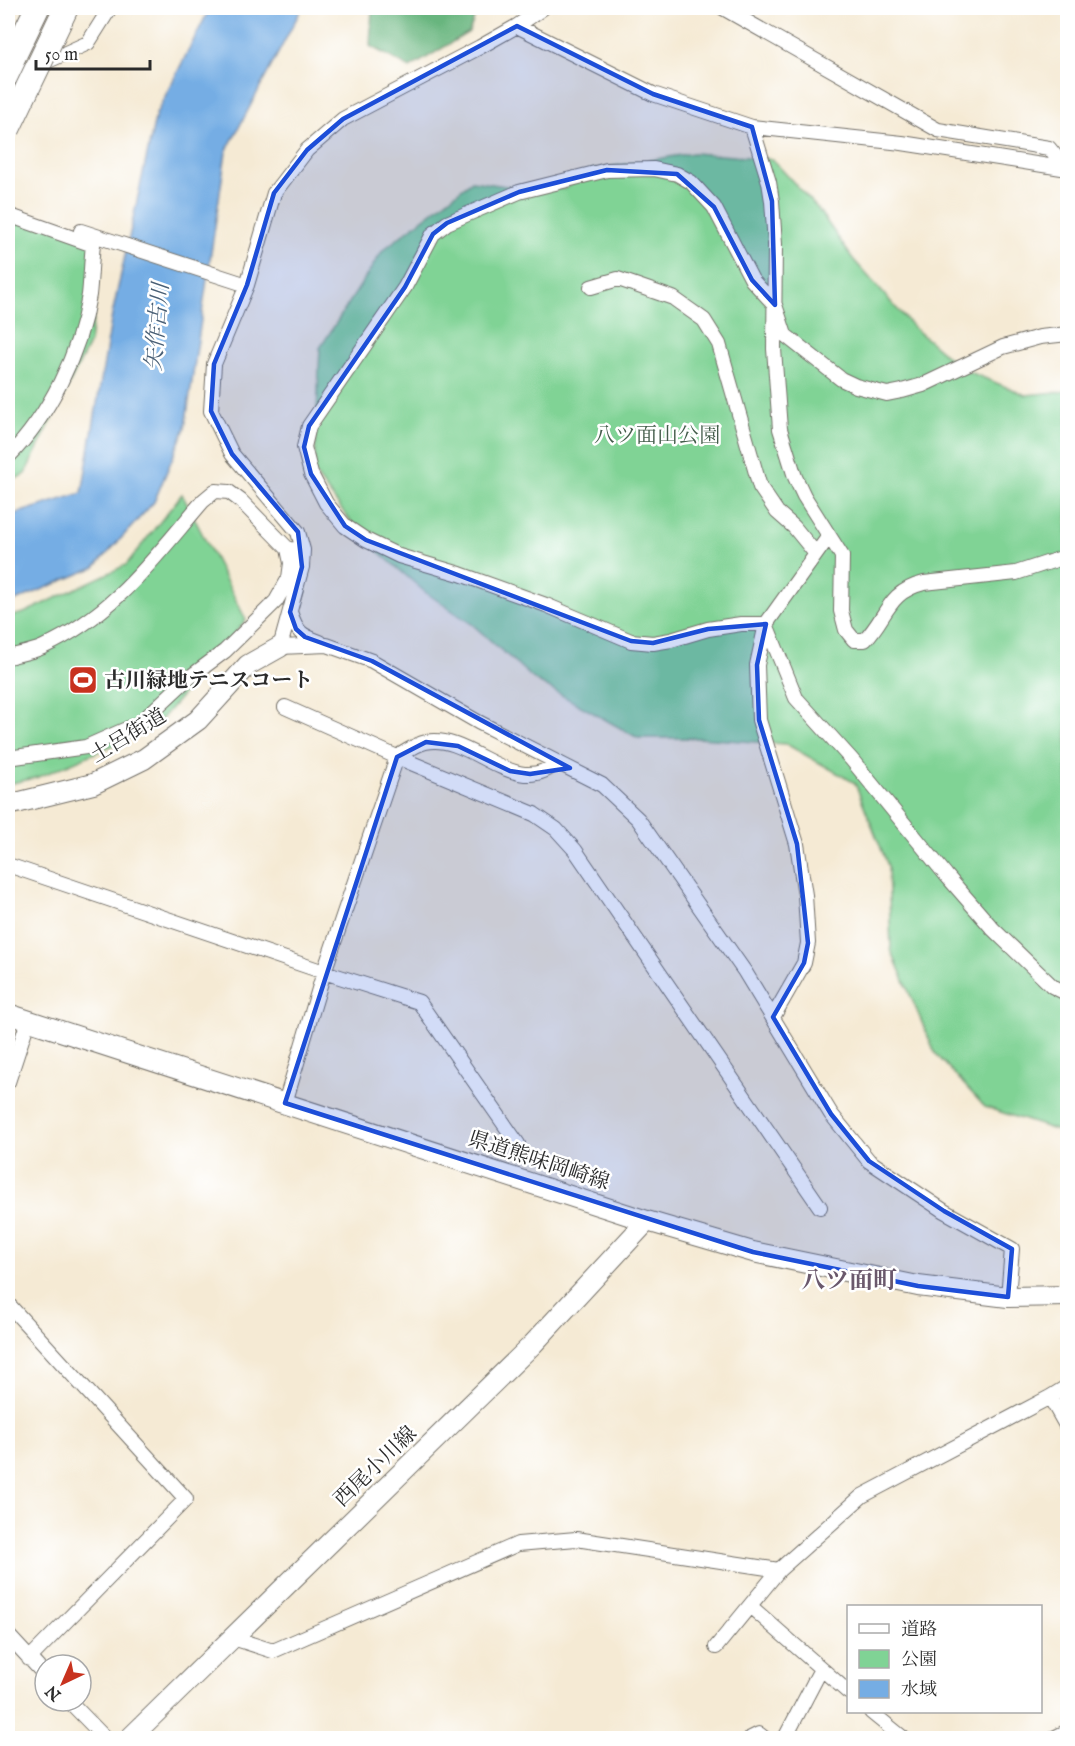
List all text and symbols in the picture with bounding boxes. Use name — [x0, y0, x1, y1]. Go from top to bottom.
scale bar — [36, 33, 150, 71]
text: 50 m — [45, 44, 78, 67]
water label: 矢作古川 — [140, 280, 176, 372]
park label: 八ツ面山公園 — [594, 423, 720, 450]
sports icon: 古川緑地テニスコート — [67, 664, 99, 696]
place label: 古川緑地テニスコート — [104, 668, 313, 695]
street label: 土呂街道 — [86, 703, 172, 769]
street label: 県道熊味岡崎線 — [464, 1126, 613, 1197]
district label: 八ツ面町 — [801, 1266, 897, 1297]
street label: 西尾小川線 — [329, 1421, 423, 1513]
legend — [847, 1605, 1042, 1713]
text: 道路 — [901, 1619, 937, 1642]
text: 公園 — [901, 1649, 937, 1672]
north arrow — [33, 1653, 93, 1713]
text: 水域 — [901, 1679, 937, 1702]
text: N — [42, 1680, 67, 1705]

